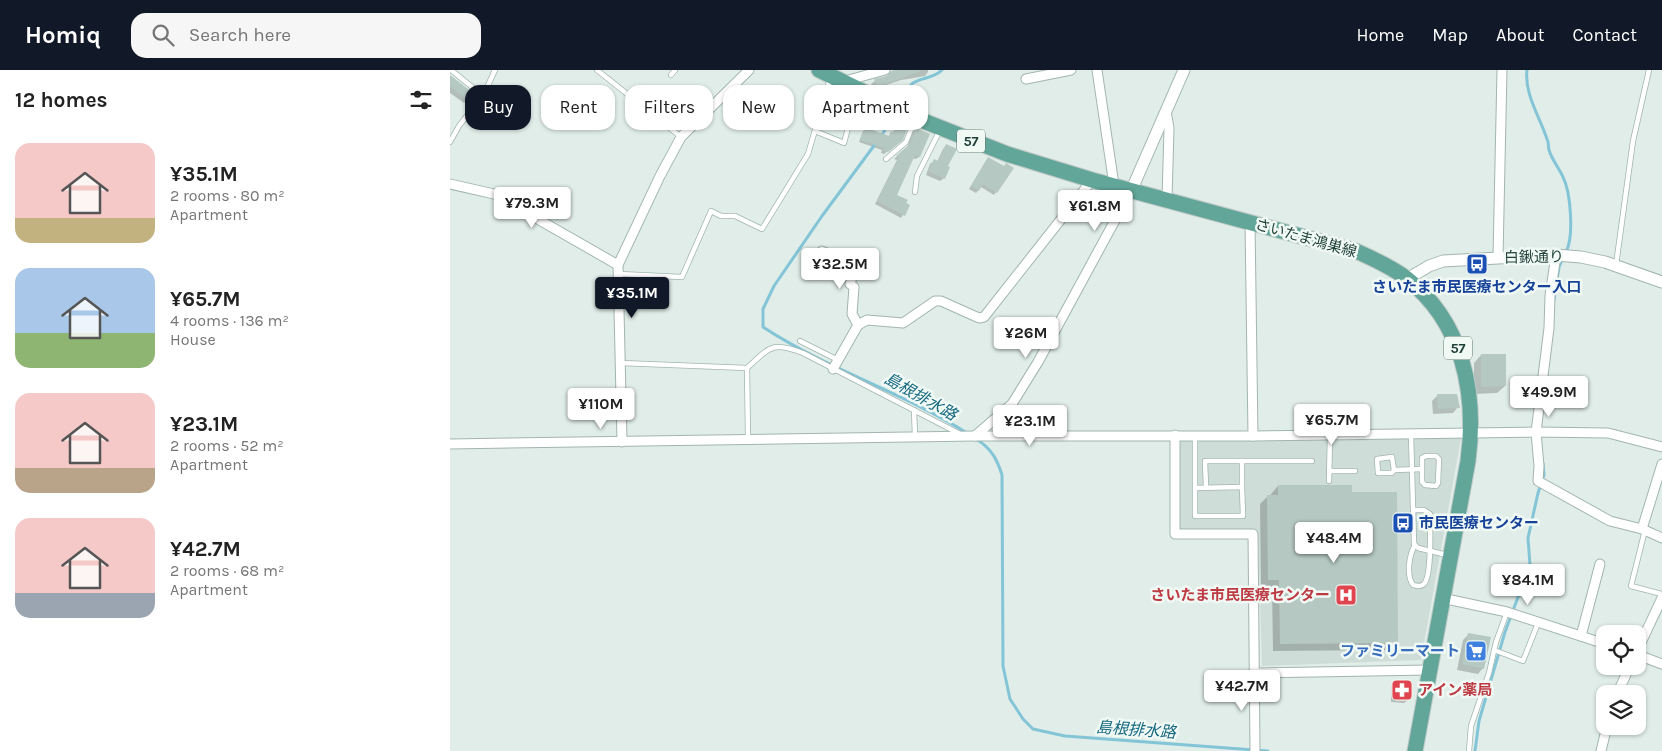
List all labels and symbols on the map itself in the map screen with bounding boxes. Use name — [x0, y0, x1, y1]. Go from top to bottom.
road number: 57 — [957, 129, 985, 152]
pin: ¥79.3M — [491, 186, 573, 229]
pin: ¥61.8M — [1054, 190, 1136, 232]
street label: さいたま鴻巣線 — [1253, 215, 1359, 261]
street label: 白鍬通り — [1504, 247, 1564, 267]
pin: ¥32.5M — [799, 248, 881, 290]
bus stop icon: さいたま市民医療センター入口 — [1465, 252, 1489, 276]
pin: ¥35.1M — [591, 276, 673, 319]
place label: さいたま市民医療センター入口 — [1372, 278, 1582, 296]
pin: ¥26M — [996, 316, 1056, 359]
road number: 57 — [1444, 336, 1472, 360]
water label: 島根排水路 — [881, 369, 962, 425]
pin: ¥49.9M — [1508, 376, 1590, 418]
pin: ¥110M — [566, 388, 636, 430]
pin: ¥23.1M — [989, 404, 1071, 447]
pin: ¥65.7M — [1291, 404, 1373, 446]
bus stop icon: 市民医療センター — [1391, 511, 1415, 535]
place label: 市民医療センター — [1419, 514, 1539, 532]
pin: ¥48.4M — [1293, 522, 1375, 564]
pin: ¥84.1M — [1487, 564, 1569, 606]
hospital icon: さいたま市民医療センター — [1334, 583, 1358, 607]
place label: さいたま市民医療センター — [1150, 586, 1330, 604]
supermarket icon: ファミリーマート — [1464, 639, 1488, 663]
place label: ファミリーマート — [1340, 642, 1460, 660]
pin: ¥42.7M — [1201, 670, 1283, 712]
pharmacy icon: アイン薬局 — [1390, 678, 1414, 702]
place label: アイン薬局 — [1418, 681, 1492, 699]
water label: 島根排水路 — [1095, 717, 1179, 742]

